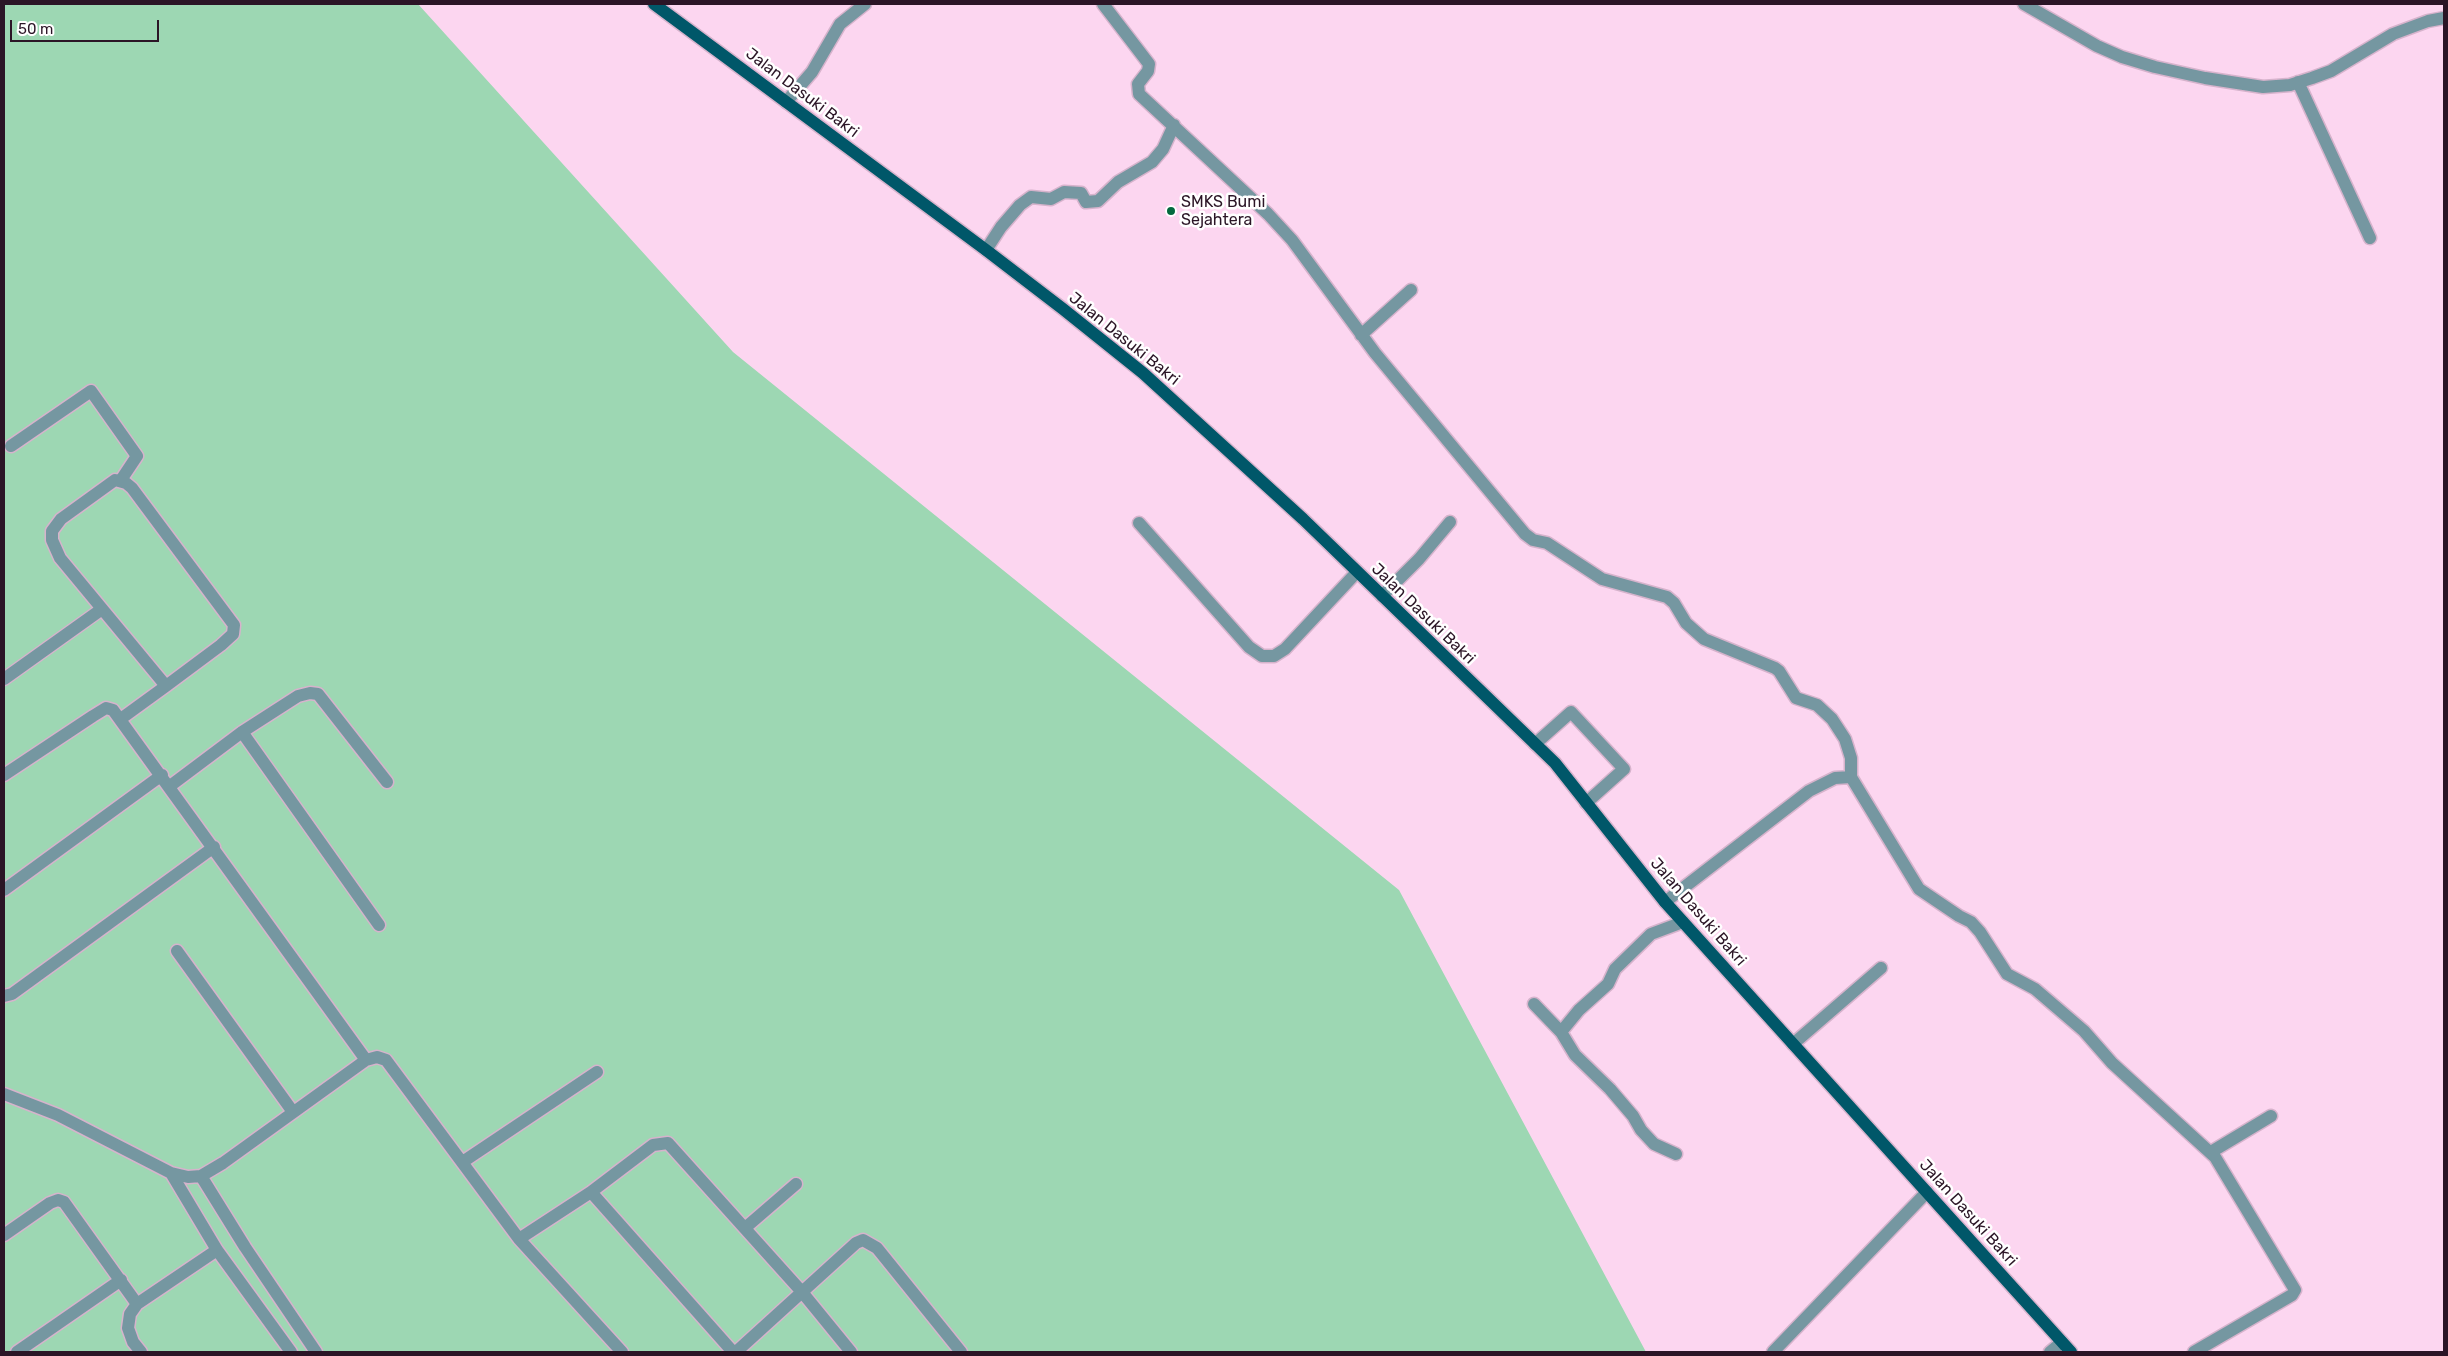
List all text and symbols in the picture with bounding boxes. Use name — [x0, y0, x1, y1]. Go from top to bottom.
scale bar — [12, 10, 161, 42]
text: 50 m — [18, 20, 53, 38]
street label: Jalan Dasuki Bakri — [742, 44, 862, 142]
place label: SMKS Bumi Sejahtera — [1181, 192, 1265, 230]
marker: SMKS Bumi Sejahtera — [1165, 205, 1177, 217]
street label: Jalan Dasuki Bakri — [1065, 289, 1183, 389]
street label: Jalan Dasuki Bakri — [1367, 560, 1479, 668]
street label: Jalan Dasuki Bakri — [1646, 854, 1750, 970]
street label: Jalan Dasuki Bakri — [1915, 1156, 2021, 1270]

